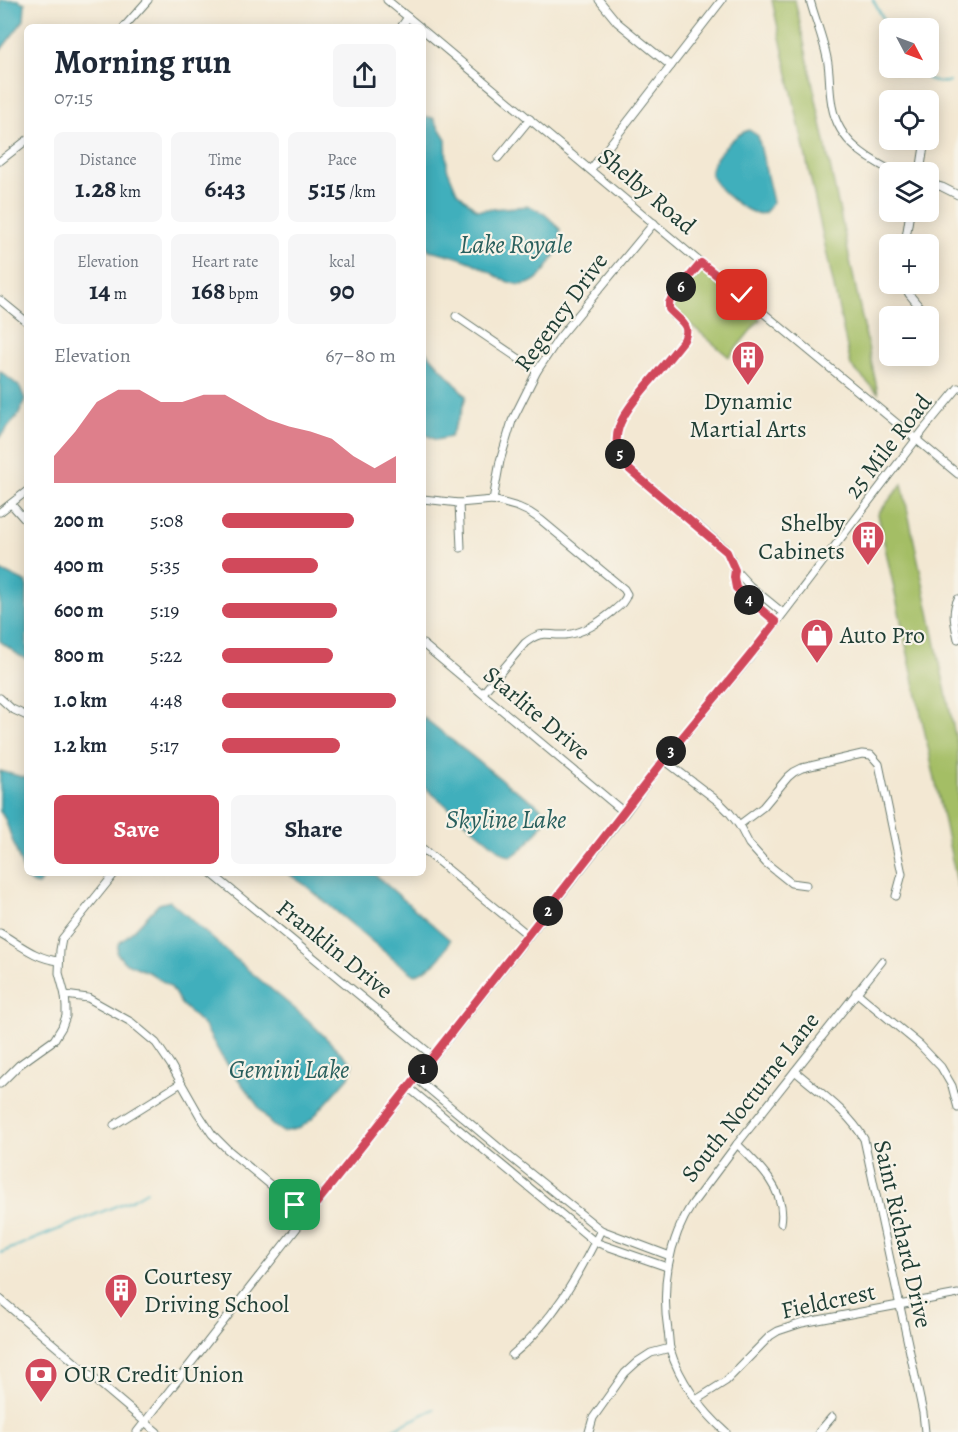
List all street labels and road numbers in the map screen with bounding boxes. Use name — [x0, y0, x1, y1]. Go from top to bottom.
street label: Shelby Road — [591, 140, 703, 242]
street label: Regency Drive — [507, 246, 615, 378]
street label: 25 Mile Road — [837, 387, 939, 505]
street label: Starlite Drive — [477, 659, 597, 767]
street label: Franklin Drive — [270, 892, 400, 1006]
street label: South Nocturne Lane — [673, 1005, 827, 1189]
street label: Saint Richard Drive — [866, 1137, 940, 1331]
street label: Fieldcrest — [778, 1275, 878, 1327]

